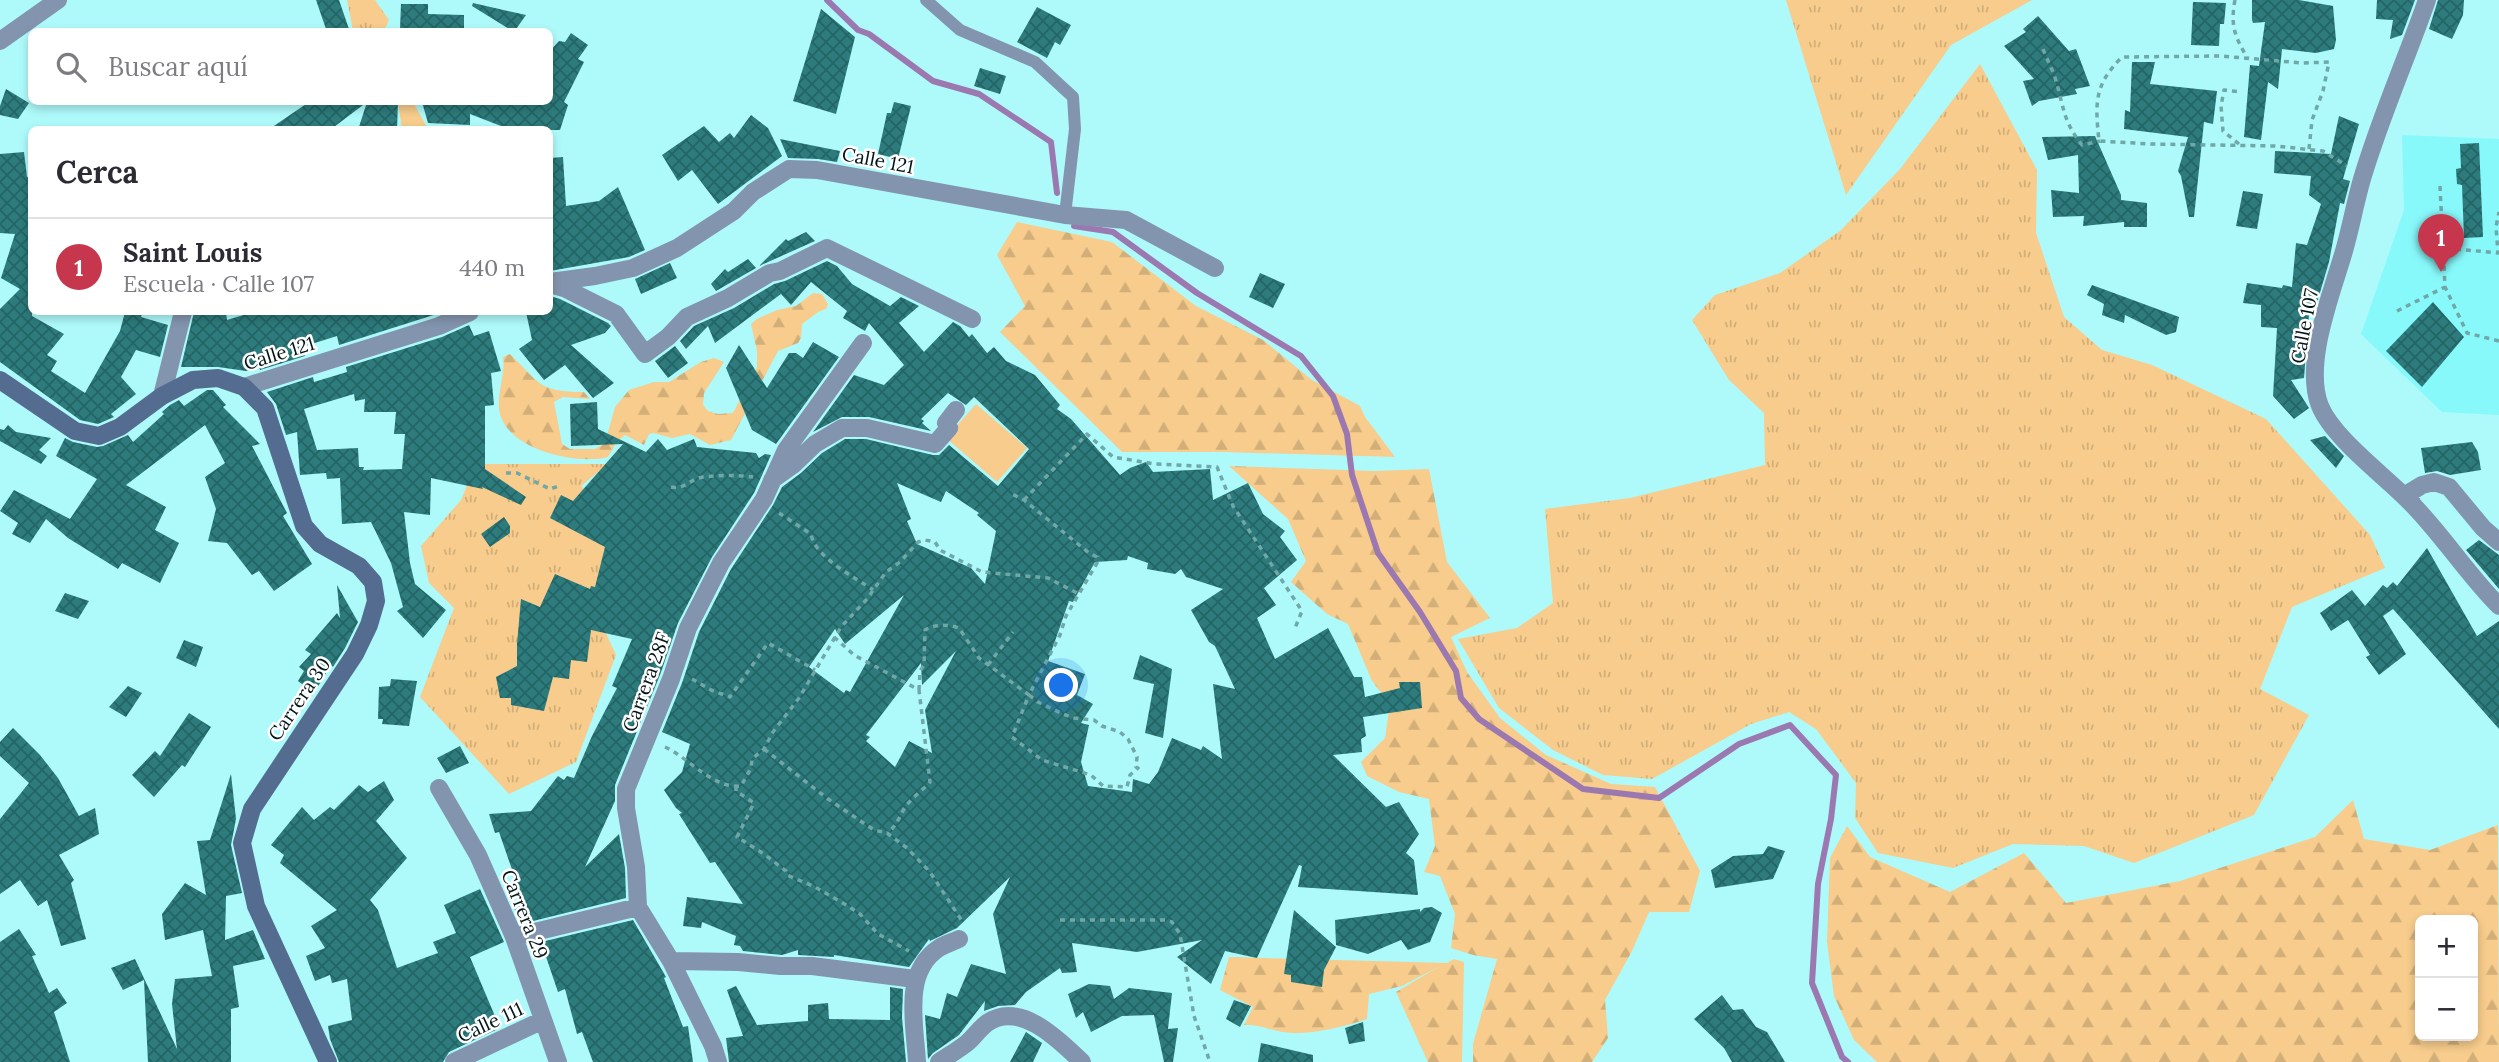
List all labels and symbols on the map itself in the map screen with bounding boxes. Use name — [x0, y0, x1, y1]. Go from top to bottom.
street label: Calle 121 — [840, 141, 916, 179]
pin: 1 — [2418, 214, 2464, 272]
street label: Calle 107 — [2285, 286, 2323, 365]
street label: Calle 121 — [241, 331, 317, 375]
street label: Carrera 28F — [617, 629, 675, 735]
street label: Carrera 30 — [262, 653, 336, 745]
your location — [1044, 668, 1078, 702]
street label: Carrera 29 — [496, 866, 554, 962]
street label: Calle 111 — [453, 996, 527, 1048]

